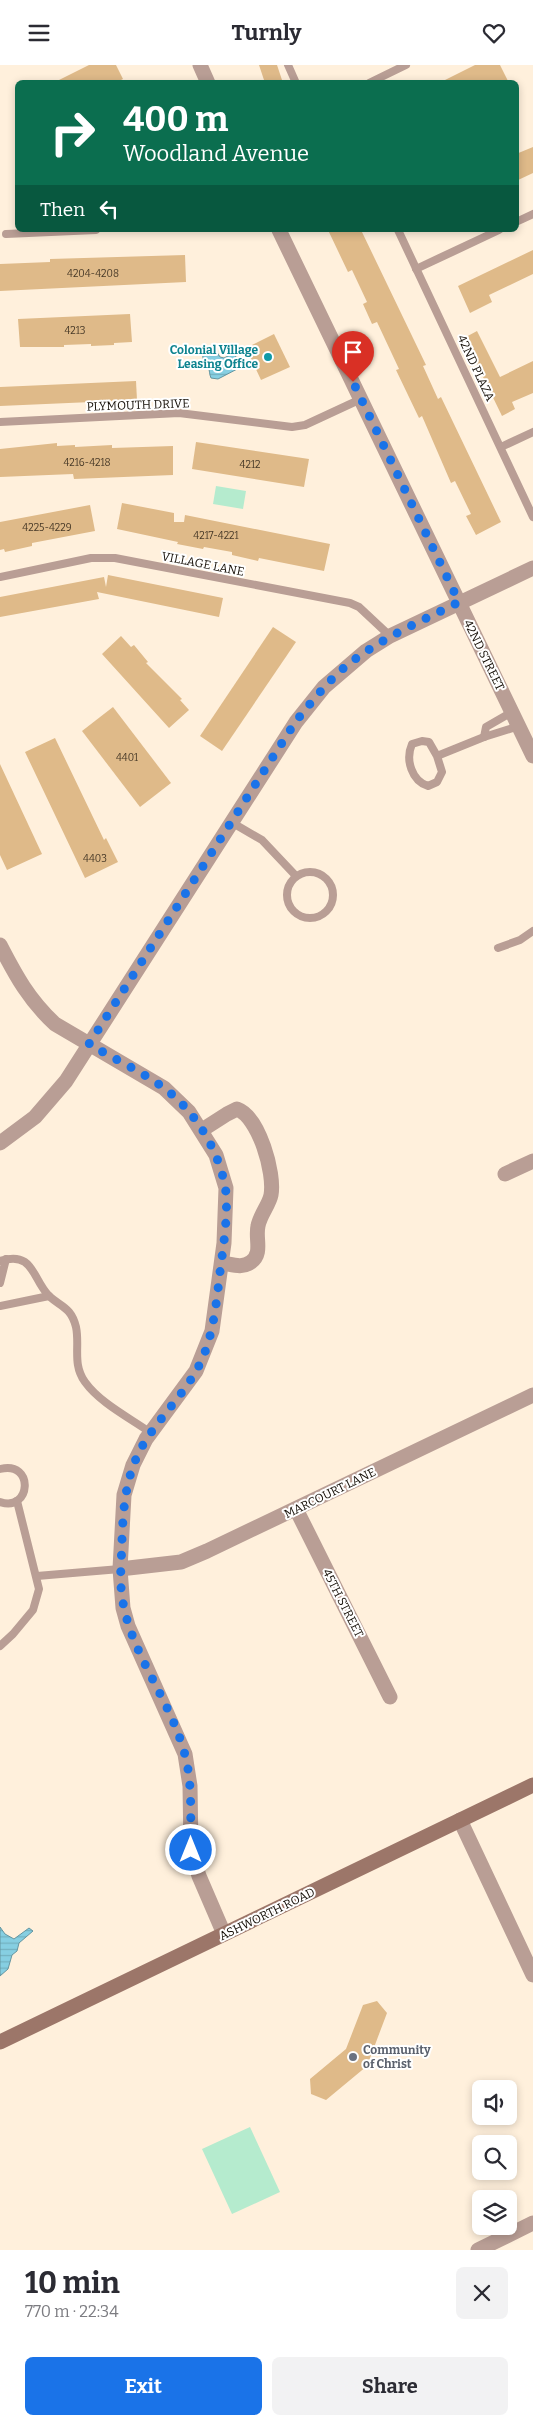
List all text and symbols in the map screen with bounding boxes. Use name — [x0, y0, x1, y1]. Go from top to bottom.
icon: menu — [25, 19, 53, 47]
text: Turnly — [231, 19, 302, 46]
icon: heart — [480, 19, 508, 47]
text: 400 m — [123, 98, 228, 140]
icon: right — [40, 100, 105, 165]
text: Woodland Avenue — [123, 140, 309, 167]
icon: left — [95, 195, 123, 223]
text: Then — [40, 198, 85, 221]
house number: 4204-4208 — [67, 268, 119, 280]
house number: 4213 — [64, 325, 86, 337]
pin — [332, 331, 374, 382]
street label: 42ND PLAZA — [455, 333, 498, 404]
icon: arrive — [339, 338, 367, 366]
place label: Colonial Village Leasing Office — [170, 343, 258, 371]
marker: Colonial Village Leasing Office — [262, 351, 274, 363]
street label: PLYMOUTH DRIVE — [86, 396, 190, 414]
house number: 4216-4218 — [63, 457, 111, 469]
house number: 4212 — [240, 459, 260, 471]
house number: 4225-4229 — [22, 522, 72, 534]
house number: 4217-4221 — [193, 530, 239, 542]
street label: VILLAGE LANE — [161, 549, 245, 579]
street label: 42ND STREET — [461, 617, 507, 693]
house number: 4401 — [116, 752, 138, 764]
house number: 4403 — [83, 853, 107, 865]
street label: MARCOURT LANE — [282, 1465, 378, 1521]
street label: 45TH STREET — [320, 1566, 366, 1640]
position arrow — [164, 1823, 216, 1875]
street label: ASHWORTH ROAD — [217, 1885, 317, 1943]
place label: Community of Christ — [363, 2043, 431, 2071]
marker: Community of Christ — [347, 2051, 359, 2063]
map controls — [472, 2080, 517, 2235]
button: sound — [472, 2080, 517, 2125]
button: search — [472, 2135, 517, 2180]
button: layers — [472, 2190, 517, 2235]
text: 10 min — [25, 2265, 120, 2301]
button: close — [456, 2267, 508, 2319]
text: 770 m · 22:34 — [25, 2302, 119, 2321]
button: Exit — [25, 2357, 262, 2415]
button: Share — [272, 2357, 508, 2415]

